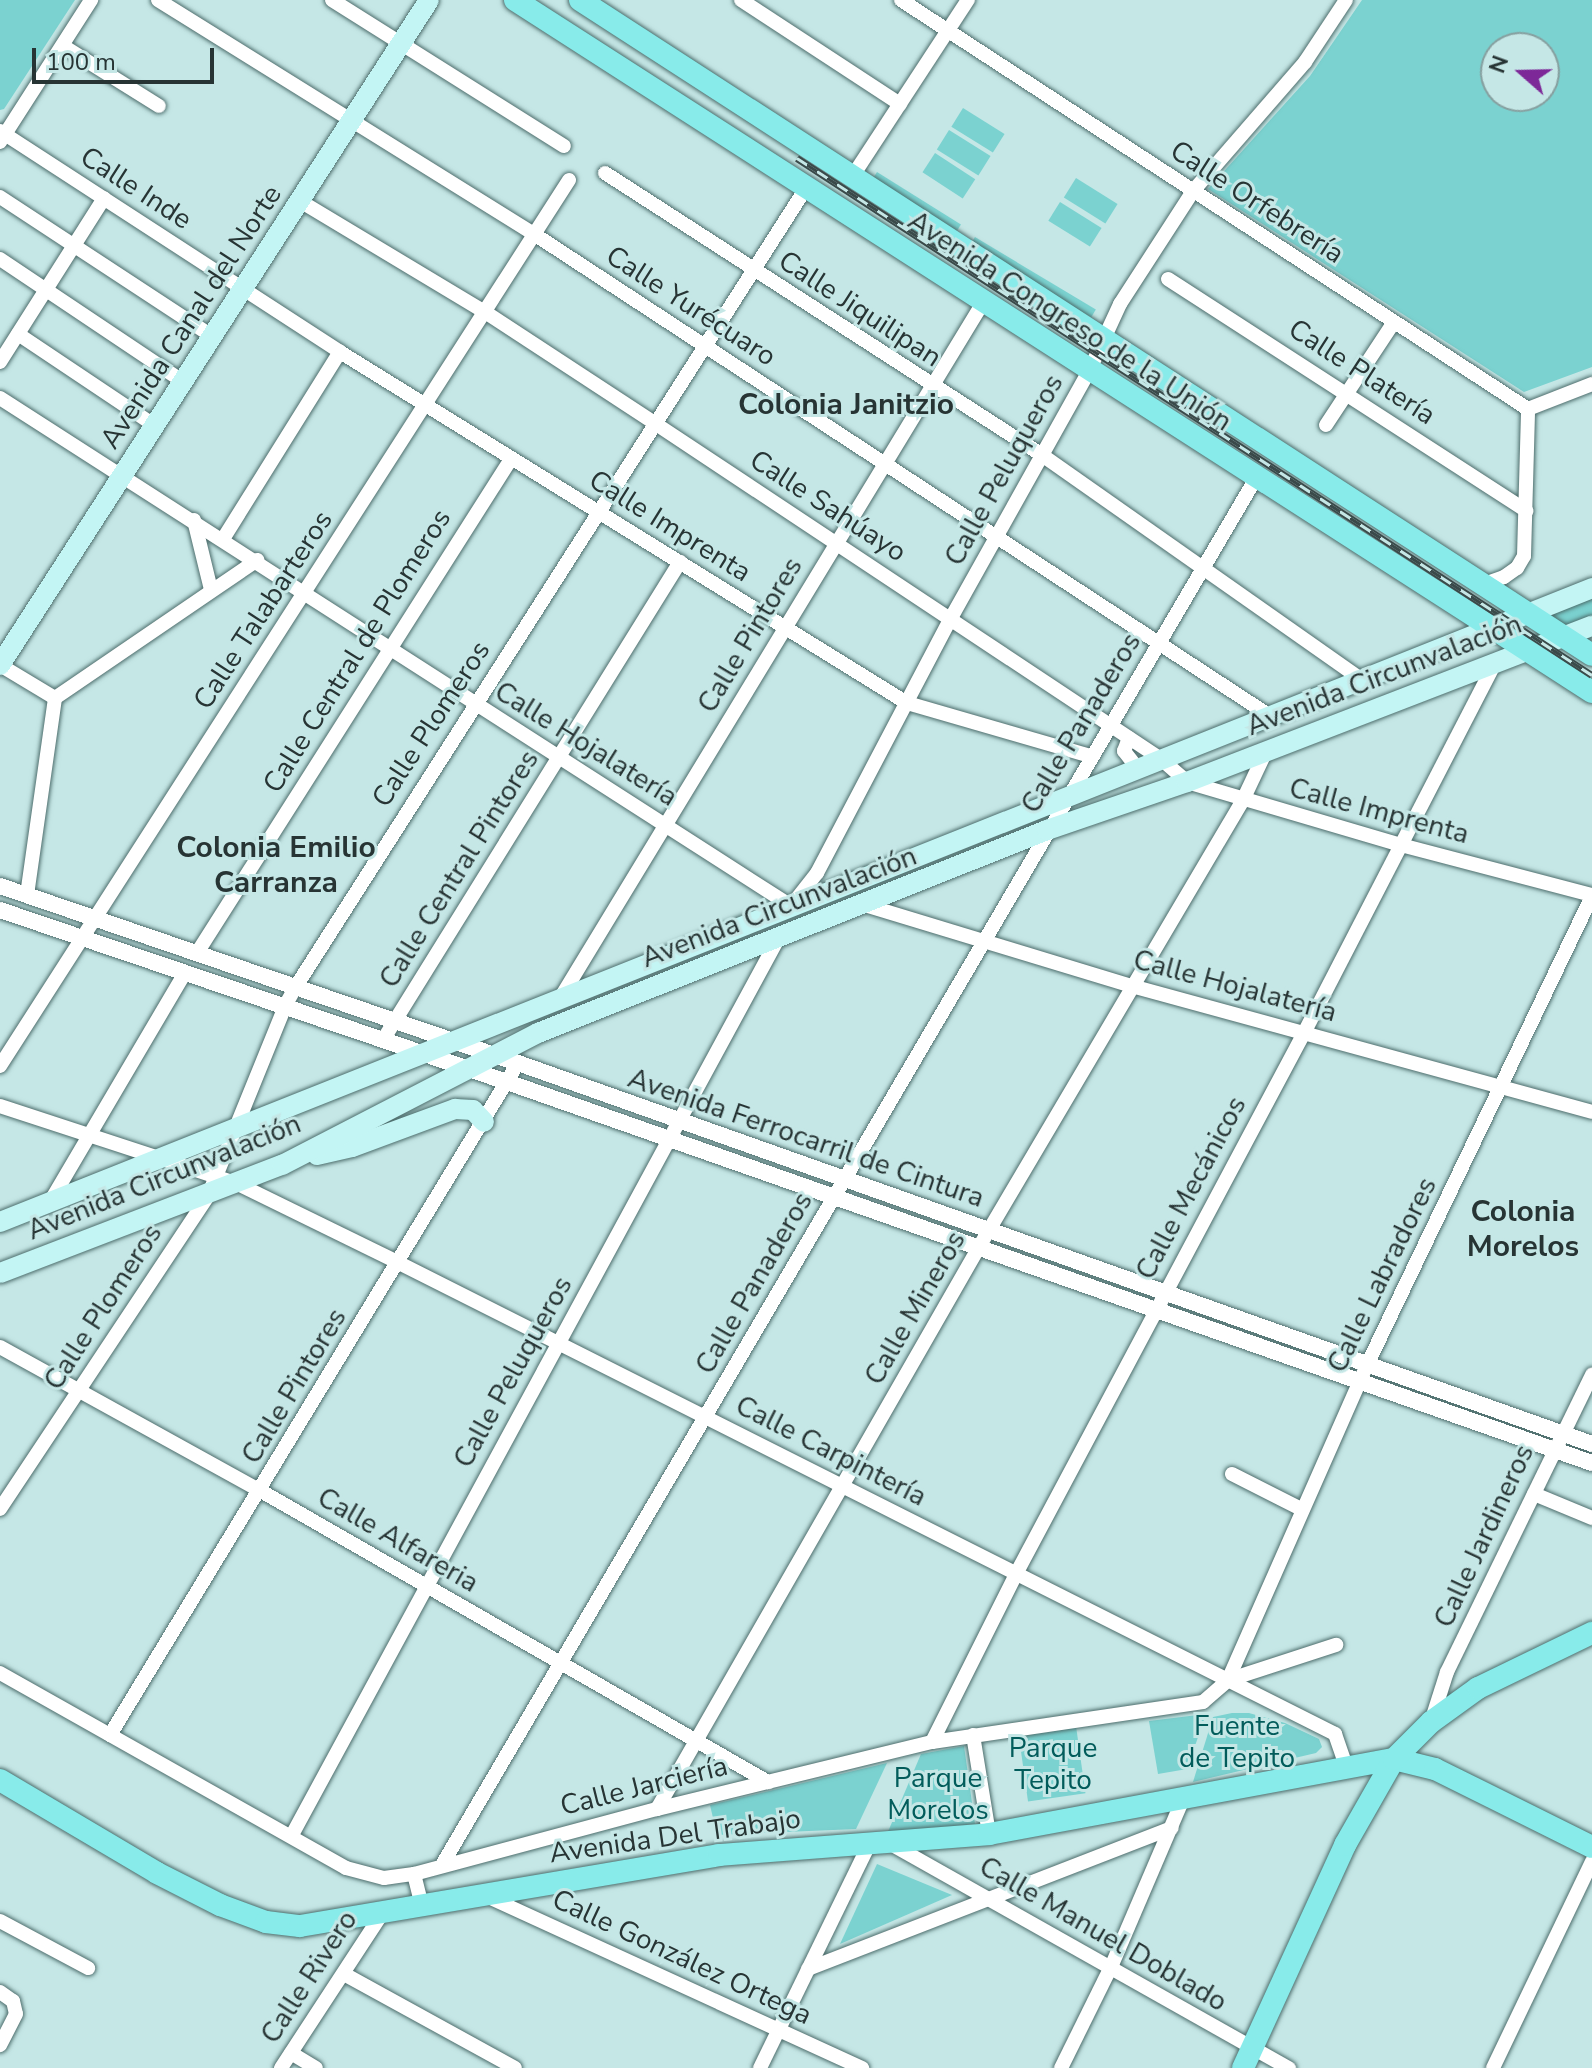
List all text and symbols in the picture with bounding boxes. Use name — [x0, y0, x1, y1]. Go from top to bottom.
scale bar — [36, 32, 218, 82]
north arrow — [1480, 32, 1560, 112]
text: 100 m — [46, 46, 116, 78]
text: N — [1482, 52, 1516, 77]
street label: Calle Orfebrería — [1164, 133, 1350, 271]
street label: Calle Inde — [74, 140, 198, 236]
street label: Avenida Canal del Norte — [93, 179, 289, 455]
street label: Avenida Congreso de la Unión — [902, 204, 1238, 438]
street label: Calle Yurécuaro — [600, 239, 782, 373]
street label: Calle Jiquilipan — [772, 244, 948, 374]
street label: Calle Platería — [1282, 312, 1442, 432]
street label: Calle Peluqueros — [938, 368, 1070, 572]
district label: Colonia Janitzio — [738, 387, 954, 423]
street label: Calle Sahúayo — [743, 443, 913, 569]
street label: Calle Imprenta — [583, 463, 757, 589]
street label: Calle Central de Plomeros — [256, 503, 458, 799]
street label: Calle Talabarteros — [186, 504, 340, 716]
street label: Calle Pintores — [690, 551, 810, 719]
street label: Avenida Circunvalación — [1242, 607, 1526, 743]
street label: Calle Panaderos — [1014, 627, 1148, 819]
street label: Calle Plomeros — [365, 635, 497, 813]
street label: Calle Hojalatería — [488, 674, 684, 814]
street label: Calle Central Pintores — [372, 744, 546, 994]
street label: Calle Imprenta — [1286, 771, 1472, 851]
district label: Colonia Emilio Carranza — [176, 830, 376, 900]
street label: Avenida Circunvalación — [637, 839, 921, 975]
street label: Calle Hojalatería — [1130, 943, 1340, 1029]
street label: Avenida Ferrocarril de Cintura — [624, 1061, 988, 1215]
street label: Calle Mecánicos — [1129, 1091, 1253, 1285]
street label: Avenida Circunvalación — [22, 1107, 306, 1247]
street label: Calle Labradores — [1320, 1172, 1444, 1378]
street label: Calle Panaderos — [688, 1186, 820, 1380]
district label: Colonia Morelos — [1467, 1194, 1579, 1264]
street label: Calle Plomeros — [37, 1218, 169, 1396]
street label: Calle Mineros — [857, 1225, 973, 1391]
street label: Calle Peluqueros — [447, 1270, 579, 1474]
street label: Calle Pintores — [234, 1302, 354, 1470]
street label: Calle Carpintería — [730, 1388, 932, 1514]
street label: Calle Jardineros — [1427, 1439, 1541, 1633]
street label: Calle Alfareria — [311, 1480, 485, 1600]
park label: Fuente de Tepito — [1179, 1709, 1295, 1775]
park label: Parque Tepito — [1009, 1731, 1097, 1797]
street label: Calle Jarciería — [557, 1749, 731, 1823]
park label: Parque Morelos — [887, 1761, 989, 1827]
street label: Avenida Del Trabajo — [547, 1802, 803, 1870]
street label: Calle Manuel Doblado — [973, 1849, 1233, 2019]
street label: Calle González Ortega — [547, 1882, 817, 2032]
street label: Calle Rivero — [254, 1904, 364, 2050]

